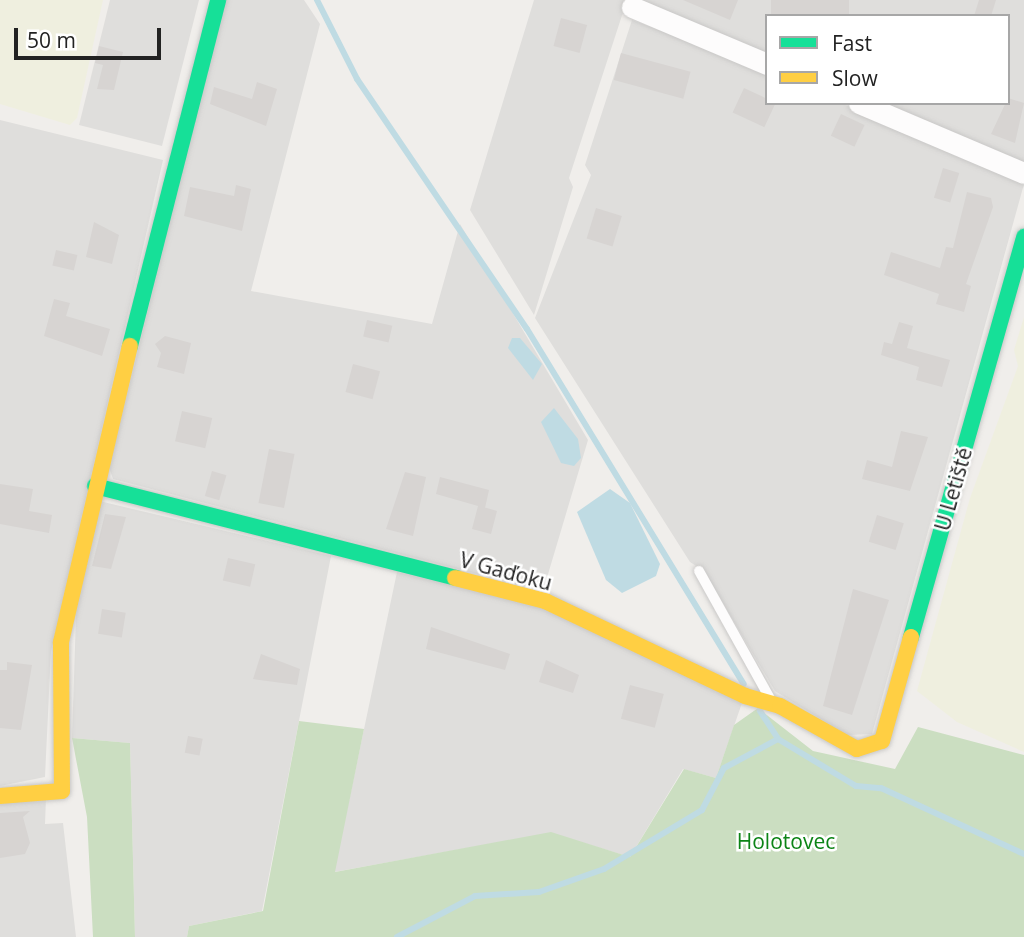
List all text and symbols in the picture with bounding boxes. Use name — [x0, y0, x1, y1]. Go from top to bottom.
scale bar — [18, 14, 164, 58]
legend — [765, 14, 1010, 105]
text: 50 m — [27, 26, 76, 54]
text: Fast — [832, 29, 872, 57]
text: Slow — [832, 64, 878, 92]
street label: U Letiště — [929, 444, 977, 534]
street label: V Gaďoku — [457, 547, 555, 595]
park label: Holotovec — [737, 828, 835, 854]

